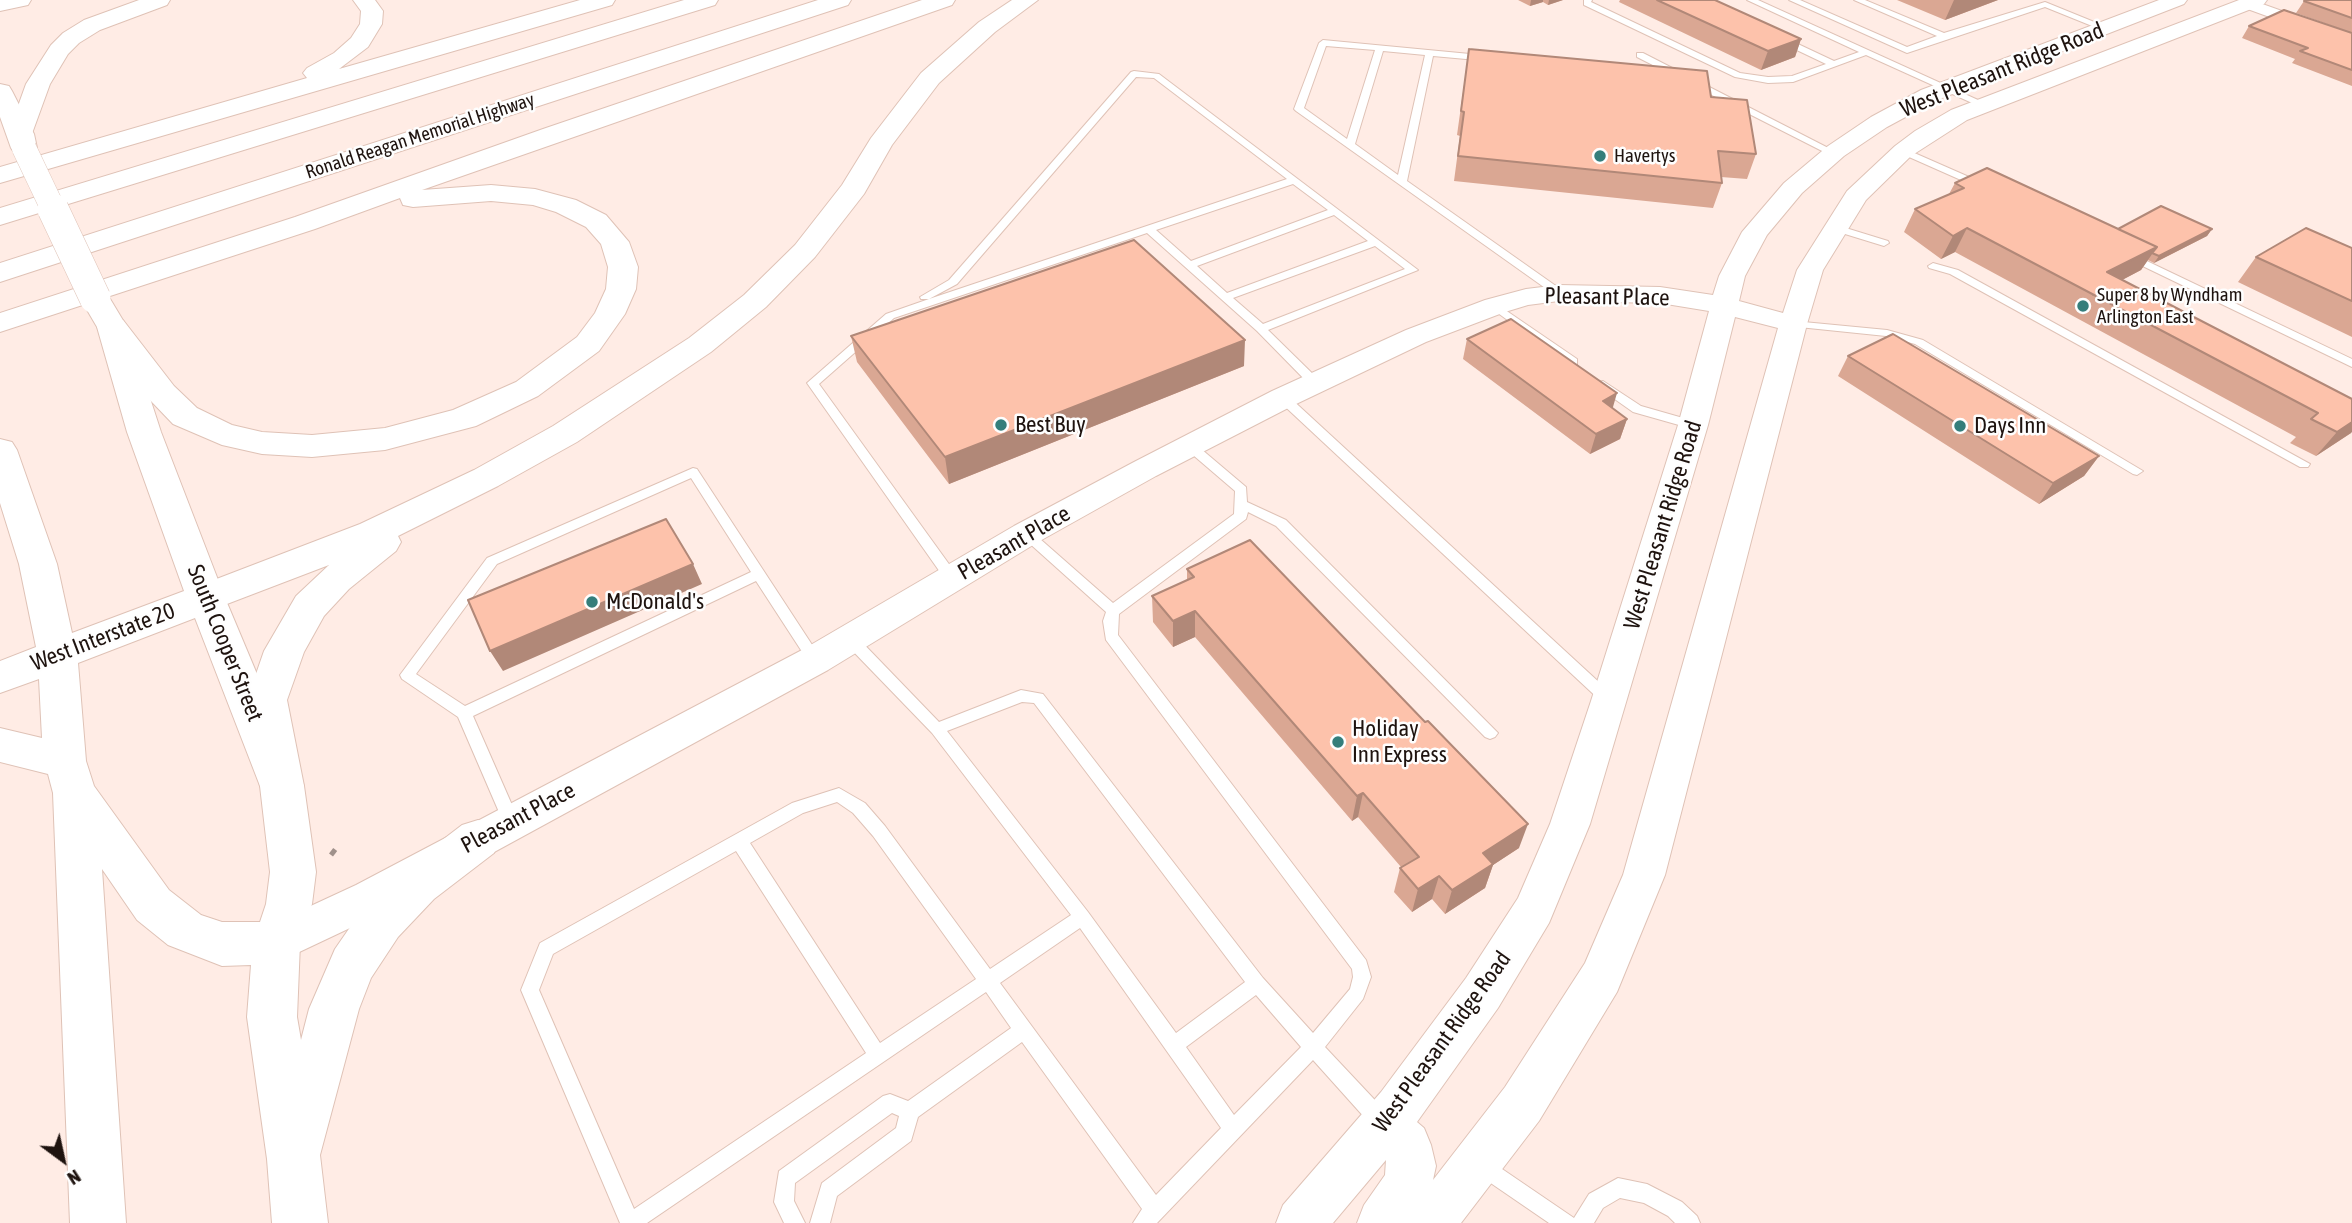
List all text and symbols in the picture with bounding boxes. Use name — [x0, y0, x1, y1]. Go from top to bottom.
street label: West Pleasant Ridge Road — [1896, 17, 2108, 123]
street label: Ronald Reagan Memorial Highway — [303, 88, 537, 184]
place label: Havertys — [1614, 145, 1676, 167]
marker: Havertys — [1592, 148, 1608, 164]
street label: Pleasant Place — [1544, 282, 1670, 312]
place label: Super 8 by Wyndham Arlington East — [2097, 284, 2242, 328]
marker: Super 8 by Wyndham Arlington East — [2075, 298, 2091, 314]
place label: Best Buy — [1015, 411, 1086, 439]
place label: Days Inn — [1974, 412, 2046, 440]
marker: Best Buy — [993, 417, 1009, 433]
street label: West Pleasant Ridge Road — [1618, 417, 1708, 633]
marker: Days Inn — [1952, 418, 1968, 434]
street label: Pleasant Place — [953, 500, 1075, 586]
street label: South Cooper Street — [181, 561, 269, 725]
place label: McDonald's — [606, 588, 704, 616]
marker: McDonald's — [584, 594, 600, 610]
street label: West Interstate 20 — [27, 597, 179, 677]
place label: Holiday Inn Express — [1352, 715, 1447, 769]
marker: Holiday Inn Express — [1330, 734, 1346, 750]
street label: Pleasant Place — [456, 776, 580, 860]
street label: West Pleasant Ridge Road — [1367, 946, 1517, 1138]
north arrow — [28, 1125, 98, 1195]
text: N — [64, 1165, 85, 1190]

